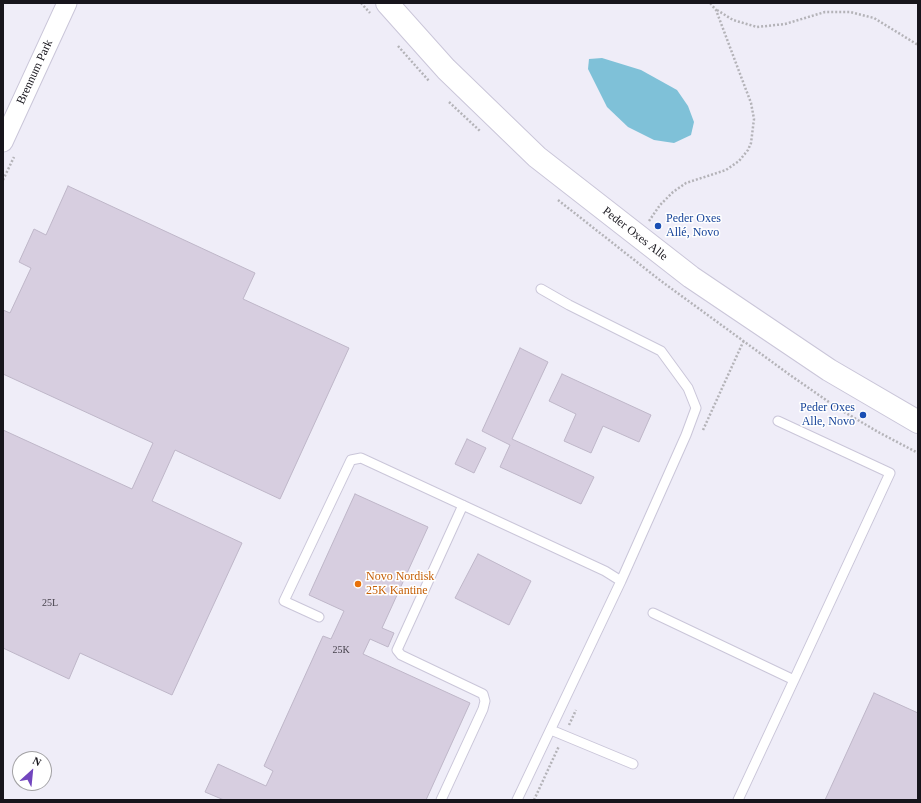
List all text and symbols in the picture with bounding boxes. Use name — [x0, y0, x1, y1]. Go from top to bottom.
street label: Brennum Park — [14, 37, 56, 107]
street label: Peder Oxes Alle — [600, 204, 670, 264]
place label: Peder Oxes Allé, Novo — [666, 212, 721, 240]
marker: Peder Oxes Allé, Novo — [653, 221, 663, 231]
place label: Peder Oxes Alle, Novo — [800, 401, 855, 429]
marker: Peder Oxes Alle, Novo — [858, 410, 868, 420]
place label: Novo Nordisk 25K Kantine — [366, 570, 434, 598]
marker: Novo Nordisk 25K Kantine — [353, 579, 363, 589]
house number: 25L — [42, 597, 58, 609]
house number: 25K — [332, 644, 350, 656]
north arrow — [12, 751, 52, 791]
text: N — [31, 754, 43, 768]

